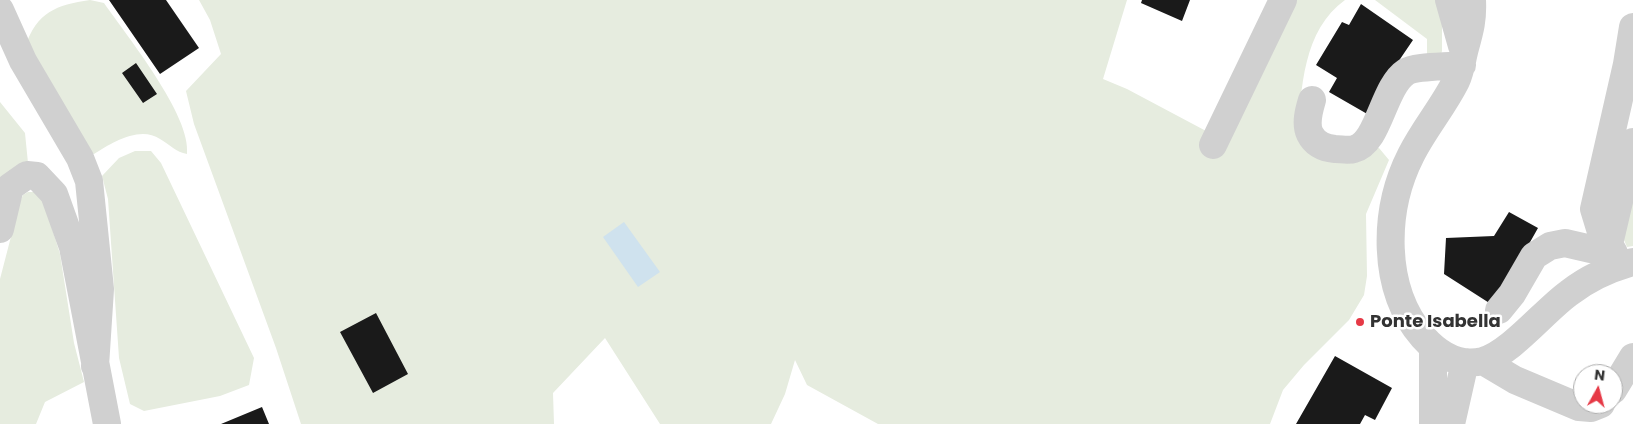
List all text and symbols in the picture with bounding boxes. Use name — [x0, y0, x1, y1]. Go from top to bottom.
place label: Ponte Isabella — [1370, 311, 1501, 333]
marker: Ponte Isabella — [1354, 316, 1366, 328]
north arrow — [1573, 364, 1623, 414]
text: N — [1593, 365, 1606, 386]

